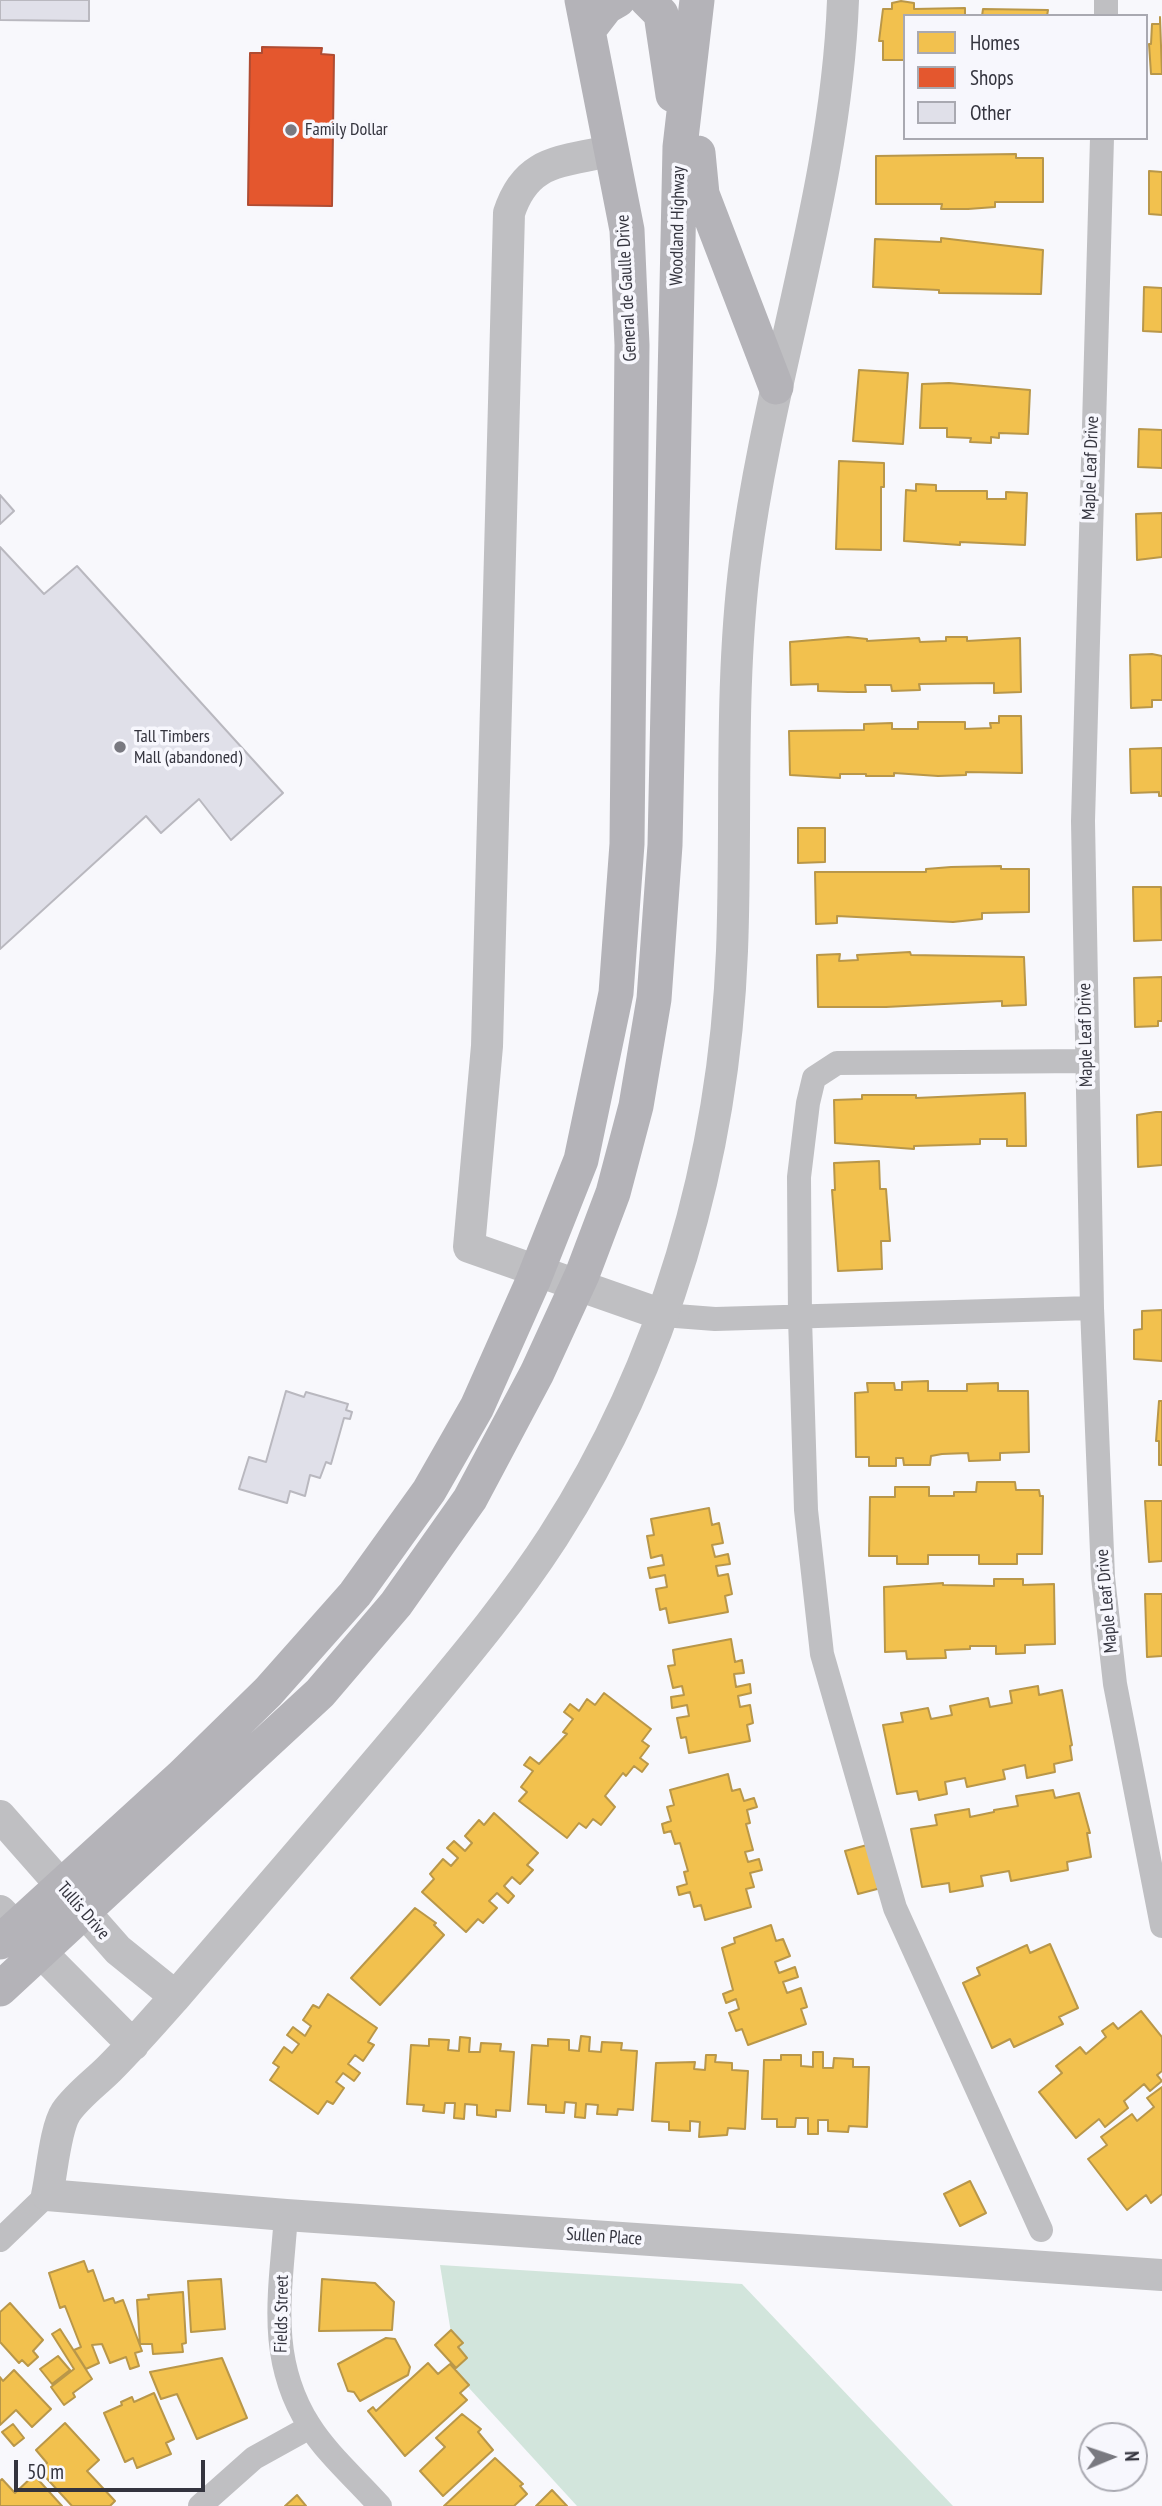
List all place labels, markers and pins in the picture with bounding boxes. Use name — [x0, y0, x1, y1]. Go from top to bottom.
place label: Family Dollar — [305, 119, 388, 141]
marker: Family Dollar — [283, 122, 299, 138]
place label: Tall Timbers Mall (abandoned) — [134, 726, 242, 768]
marker: Tall Timbers Mall (abandoned) — [112, 739, 128, 755]

